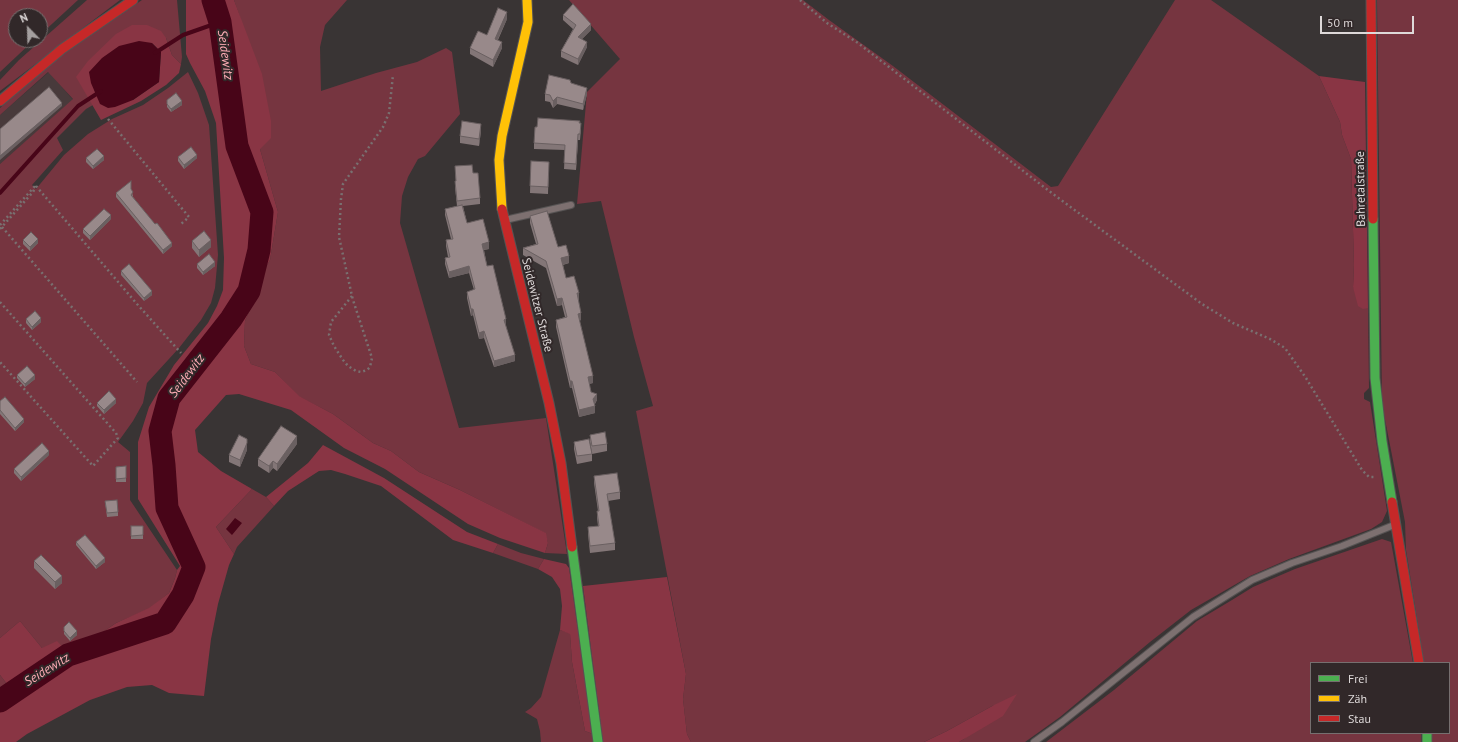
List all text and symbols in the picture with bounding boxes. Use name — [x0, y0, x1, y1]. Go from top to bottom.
north arrow — [8, 8, 48, 48]
scale bar — [1322, 8, 1416, 34]
text: N — [18, 10, 30, 26]
text: 50 m — [1327, 15, 1353, 30]
water label: Seidewitz — [214, 29, 236, 81]
street label: Bahretalstraße — [1353, 151, 1369, 227]
street label: Seidewitzer Straße — [518, 256, 556, 354]
water label: Seidewitz — [166, 351, 208, 401]
water label: Seidewitz — [21, 650, 73, 690]
legend — [1310, 662, 1450, 734]
text: Frei — [1348, 671, 1368, 686]
text: Zäh — [1348, 691, 1367, 706]
text: Stau — [1348, 711, 1371, 726]

